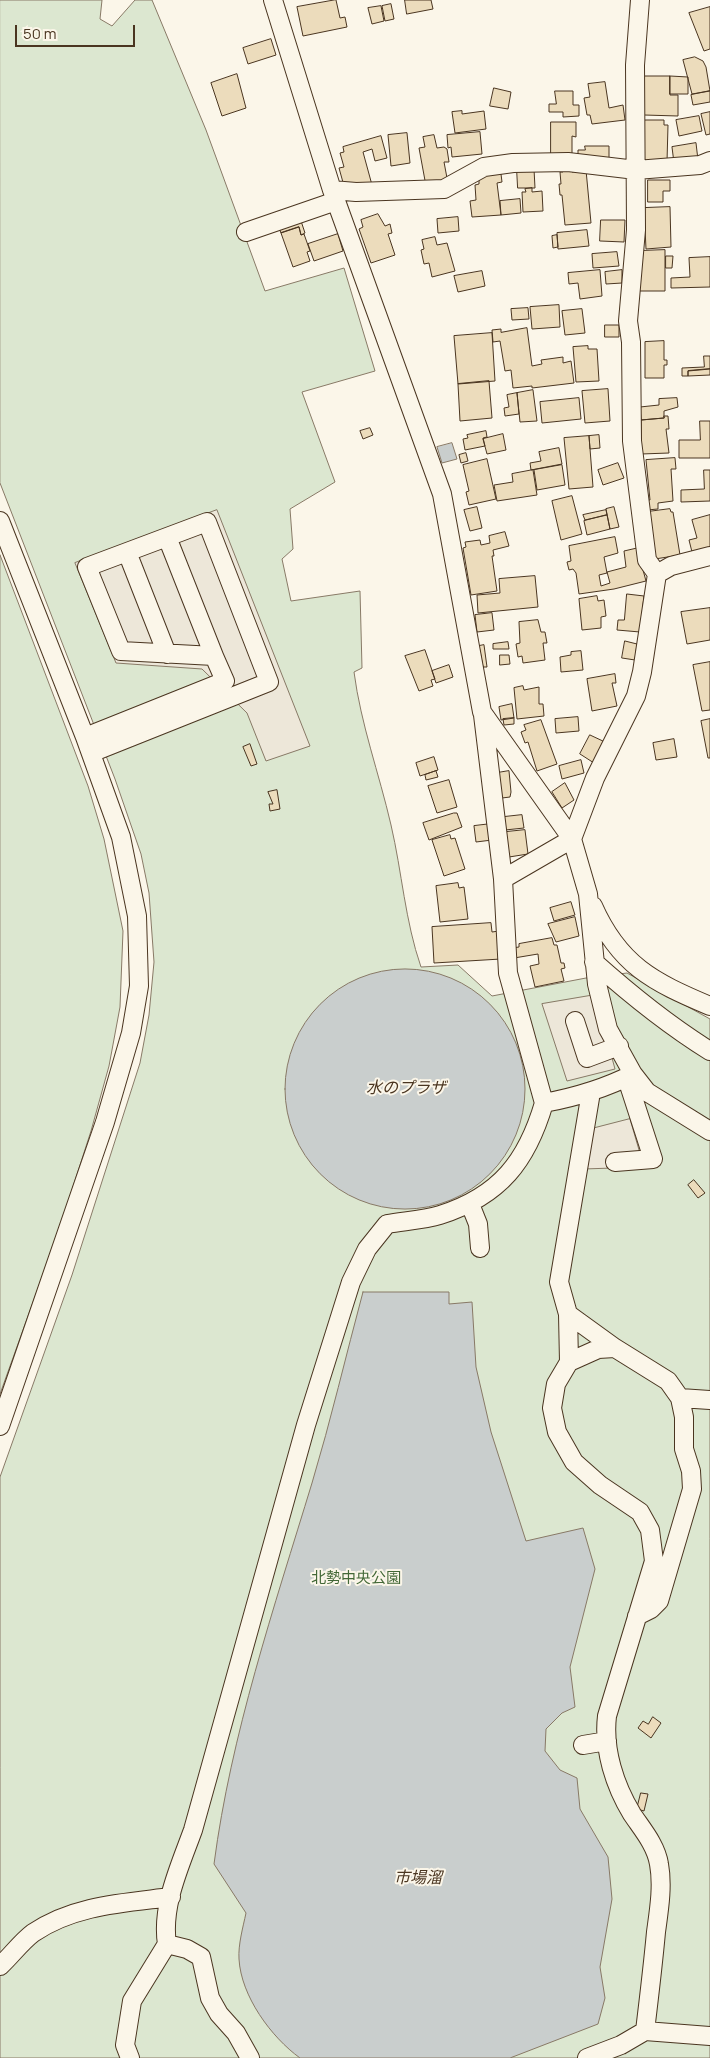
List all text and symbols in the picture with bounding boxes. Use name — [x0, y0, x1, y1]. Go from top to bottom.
scale bar — [18, 15, 138, 47]
text: 50 m — [23, 23, 57, 44]
water label: 水のプラザ — [366, 1079, 446, 1099]
park label: 北勢中央公園 — [311, 1570, 401, 1588]
water label: 市場溜 — [394, 1869, 442, 1889]

